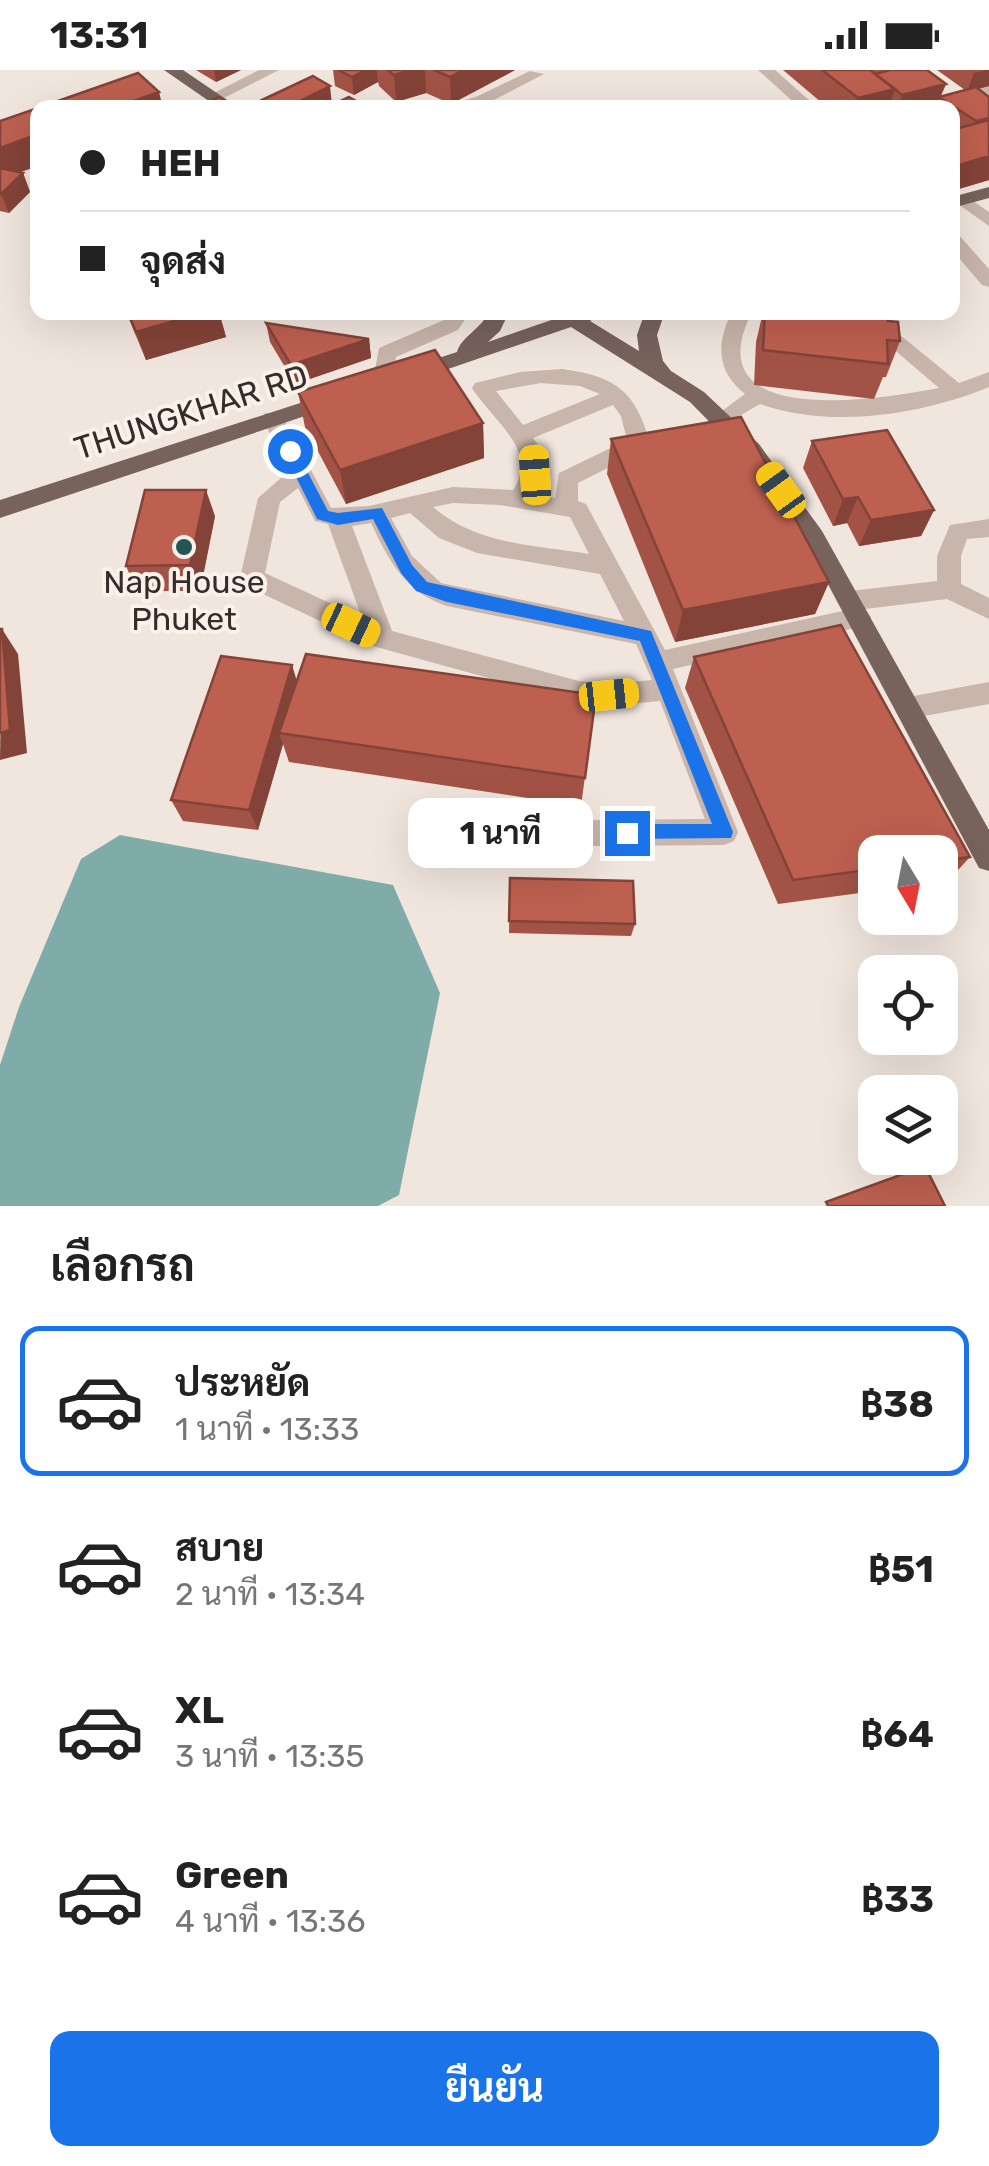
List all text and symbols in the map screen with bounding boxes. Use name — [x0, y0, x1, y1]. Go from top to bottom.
text: 13:31 — [50, 12, 148, 58]
text: HEH — [140, 140, 221, 186]
text: จุดส่ง — [140, 238, 226, 284]
street label: THUNGKHAR RD — [69, 356, 313, 468]
route start — [268, 429, 313, 474]
car — [518, 444, 552, 506]
car — [751, 457, 811, 523]
marker: Nap House Phuket — [173, 536, 195, 558]
place label: Nap House Phuket — [103, 563, 265, 638]
car — [317, 599, 385, 651]
car — [578, 677, 640, 713]
callout: 1 นาที — [407, 798, 592, 868]
route end — [605, 811, 650, 856]
text: 1 นาที — [460, 814, 541, 852]
north arrow — [858, 835, 958, 935]
map controls — [858, 835, 958, 1175]
button: locate — [858, 955, 958, 1055]
button: layers — [858, 1075, 958, 1175]
text: เลือกรถ — [50, 1239, 195, 1292]
icon: car — [55, 1356, 145, 1446]
text: ประหยัด — [175, 1360, 310, 1406]
text: ฿38 — [860, 1381, 934, 1427]
text: 1 นาที · 13:33 — [175, 1410, 359, 1448]
icon: car — [55, 1521, 145, 1611]
text: สบาย — [175, 1525, 264, 1571]
text: ฿51 — [868, 1546, 934, 1592]
text: 2 นาที · 13:34 — [175, 1575, 365, 1613]
icon: car — [55, 1686, 145, 1776]
text: XL — [175, 1687, 224, 1733]
text: ฿64 — [860, 1711, 934, 1757]
text: 3 นาที · 13:35 — [175, 1737, 365, 1775]
icon: car — [55, 1851, 145, 1941]
text: Green — [175, 1852, 289, 1898]
text: ฿33 — [861, 1876, 934, 1922]
text: 4 นาที · 13:36 — [175, 1902, 366, 1940]
button: ยืนยัน — [50, 2031, 939, 2146]

